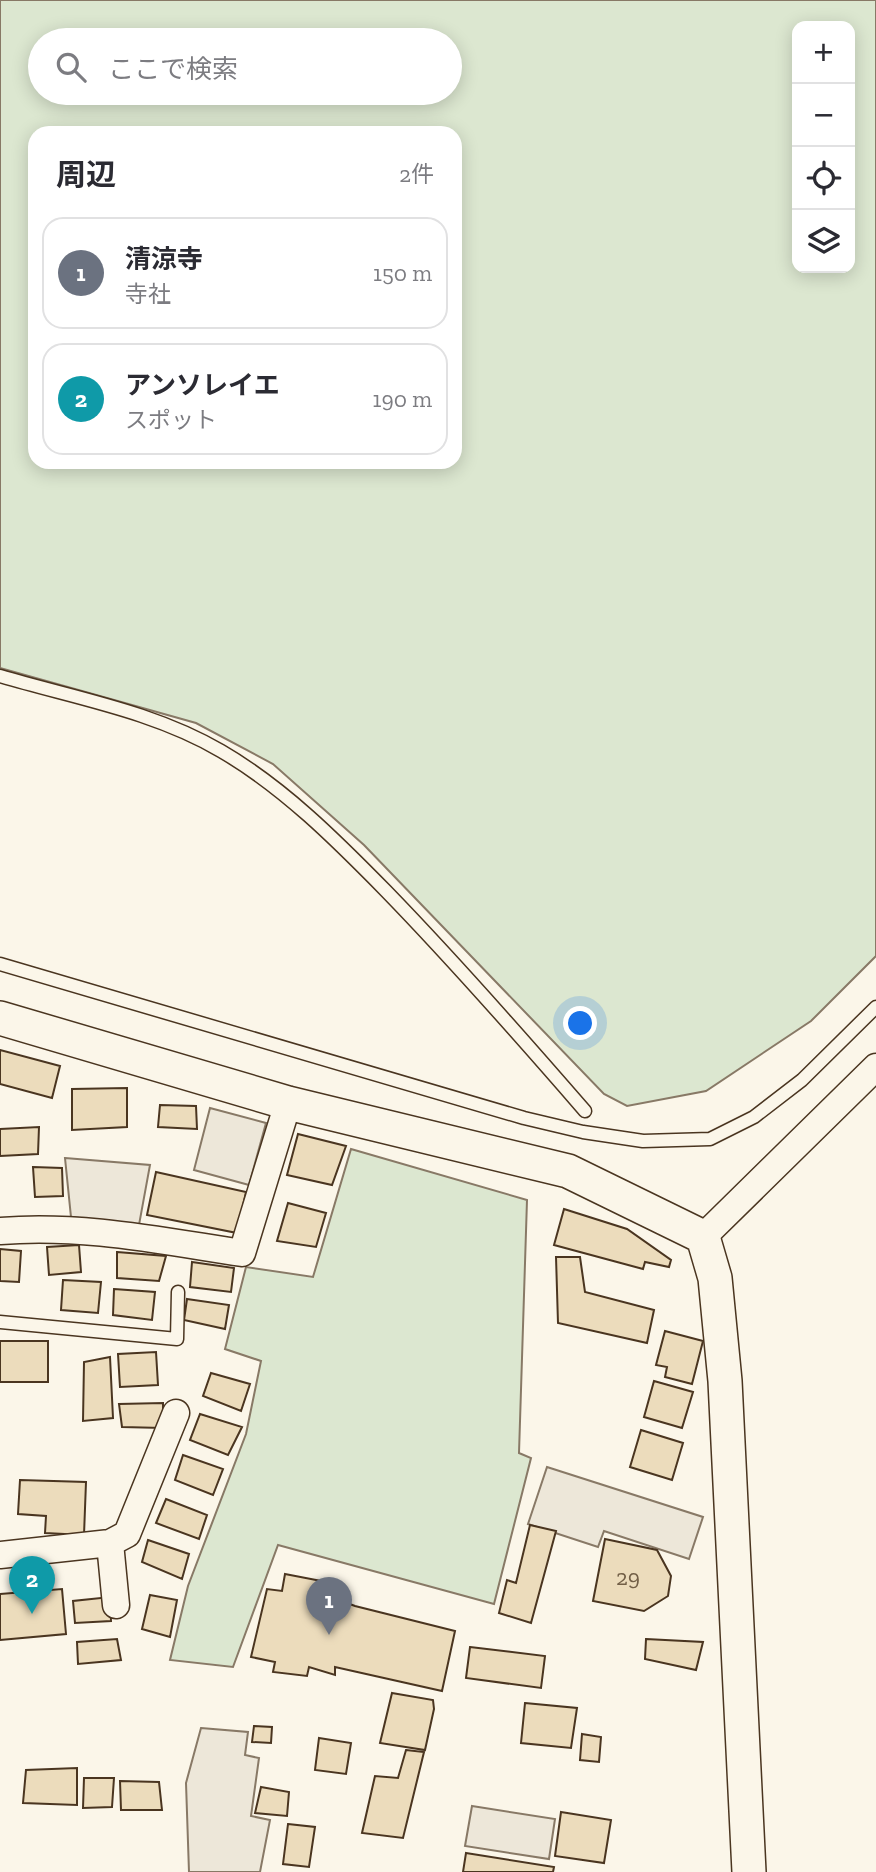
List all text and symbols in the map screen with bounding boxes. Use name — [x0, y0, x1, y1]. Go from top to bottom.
map controls — [792, 21, 855, 273]
button: + — [792, 21, 855, 84]
search box — [28, 28, 462, 105]
icon: search — [52, 48, 90, 86]
text: ここで検索 — [108, 53, 238, 85]
button: − — [792, 84, 855, 147]
button: locate — [792, 147, 855, 210]
text: 周辺 — [56, 157, 116, 193]
text: 2件 — [399, 160, 434, 188]
button: layers — [792, 210, 855, 273]
text: 清涼寺 — [125, 243, 203, 275]
text: 1 — [76, 259, 86, 287]
text: 150 m — [373, 259, 432, 287]
text: 寺社 — [125, 280, 171, 308]
text: アンソレイエ — [125, 369, 280, 401]
text: 2 — [75, 385, 87, 413]
text: 190 m — [373, 385, 432, 413]
text: スポット — [125, 406, 217, 434]
your location — [563, 1006, 597, 1040]
pin: 2 — [9, 1556, 55, 1614]
house number: 29 — [616, 1563, 640, 1591]
pin: 1 — [306, 1577, 352, 1635]

